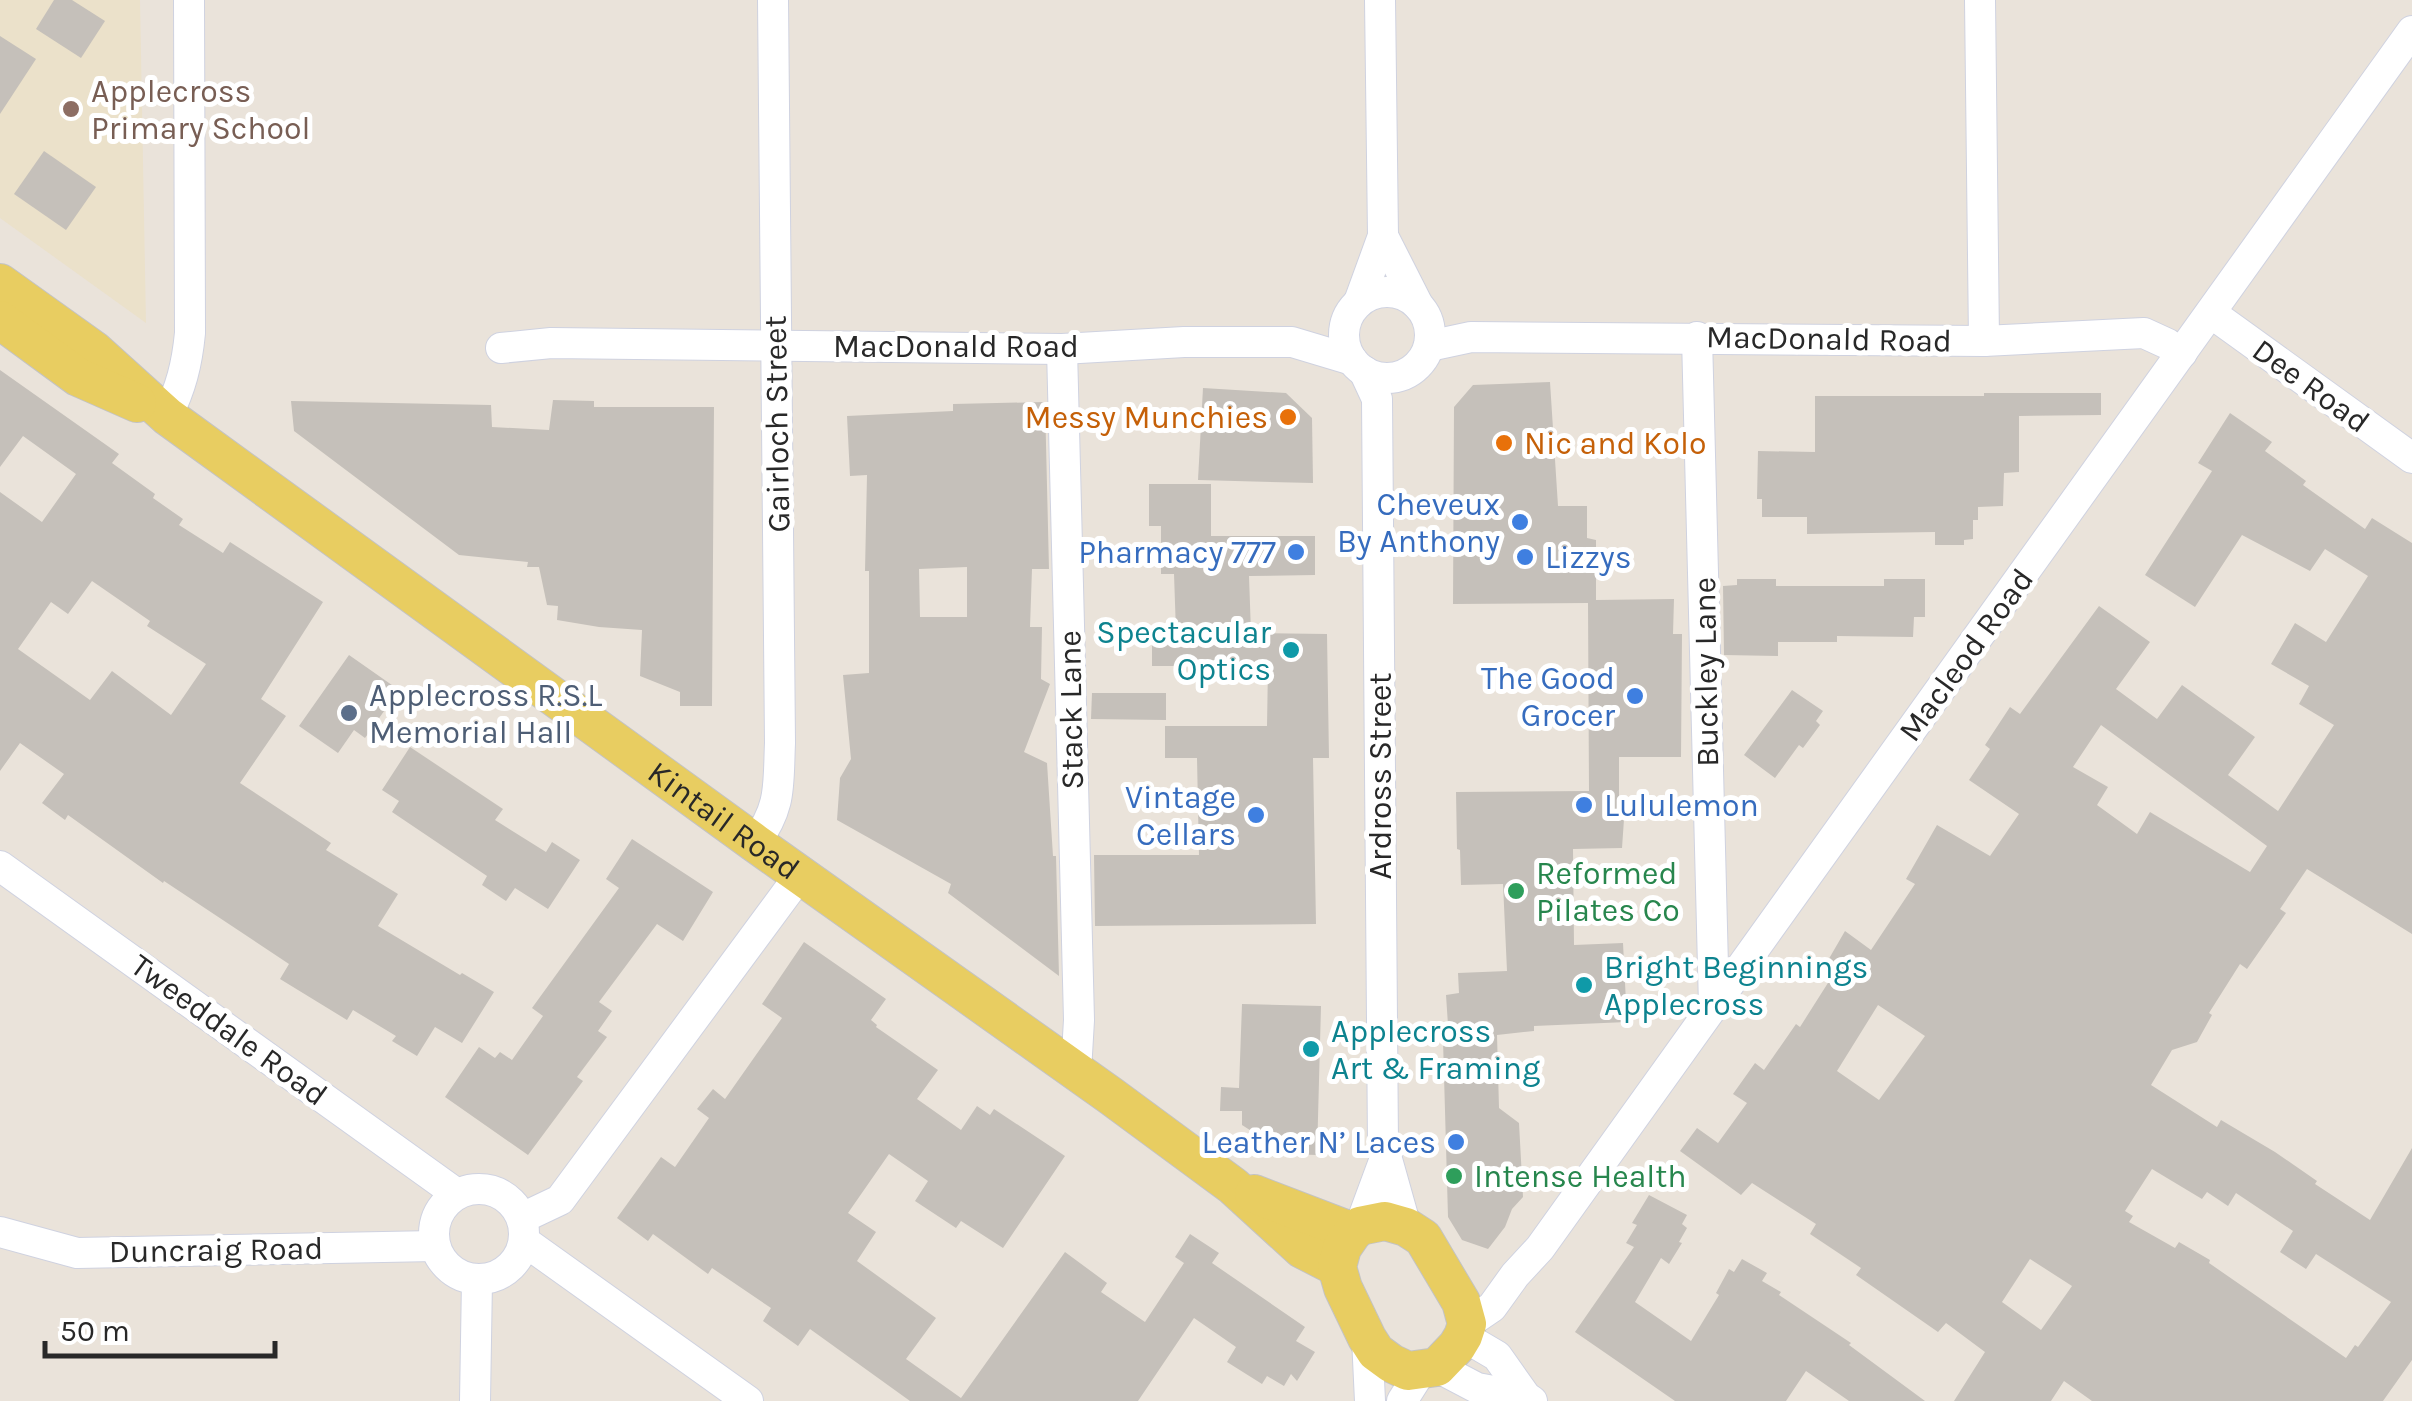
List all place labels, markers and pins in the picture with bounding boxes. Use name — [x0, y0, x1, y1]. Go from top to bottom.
place label: Applecross Primary School — [91, 73, 311, 147]
marker: Applecross Primary School — [60, 98, 82, 120]
place label: Messy Munchies — [1025, 399, 1268, 436]
marker: Messy Munchies — [1277, 406, 1299, 428]
place label: Nic and Kolo — [1524, 425, 1706, 462]
marker: Nic and Kolo — [1493, 432, 1515, 454]
place label: Cheveux By Anthony — [1337, 486, 1500, 560]
marker: Cheveux By Anthony — [1509, 511, 1531, 533]
place label: Pharmacy 777 — [1078, 534, 1276, 571]
place label: Lizzys — [1545, 539, 1632, 576]
marker: Pharmacy 777 — [1285, 541, 1307, 563]
marker: Lizzys — [1514, 546, 1536, 568]
place label: Spectacular Optics — [1096, 614, 1271, 688]
marker: Spectacular Optics — [1280, 639, 1302, 661]
place label: The Good Grocer — [1481, 660, 1615, 734]
place label: Applecross R.S.L Memorial Hall — [369, 677, 602, 751]
marker: The Good Grocer — [1624, 685, 1646, 707]
marker: Applecross R.S.L Memorial Hall — [338, 702, 360, 724]
place label: Vintage Cellars — [1125, 779, 1236, 853]
place label: Lululemon — [1604, 787, 1759, 824]
marker: Lululemon — [1573, 794, 1595, 816]
marker: Vintage Cellars — [1245, 804, 1267, 826]
place label: Reformed Pilates Co — [1536, 855, 1680, 929]
marker: Reformed Pilates Co — [1505, 880, 1527, 902]
place label: Bright Beginnings Applecross — [1604, 949, 1868, 1023]
marker: Bright Beginnings Applecross — [1573, 974, 1595, 996]
place label: Applecross Art & Framing — [1331, 1013, 1540, 1087]
marker: Applecross Art & Framing — [1300, 1038, 1322, 1060]
place label: Leather N’ Laces — [1201, 1124, 1436, 1161]
marker: Leather N’ Laces — [1445, 1131, 1467, 1153]
place label: Intense Health — [1474, 1158, 1687, 1195]
marker: Intense Health — [1443, 1165, 1465, 1187]

